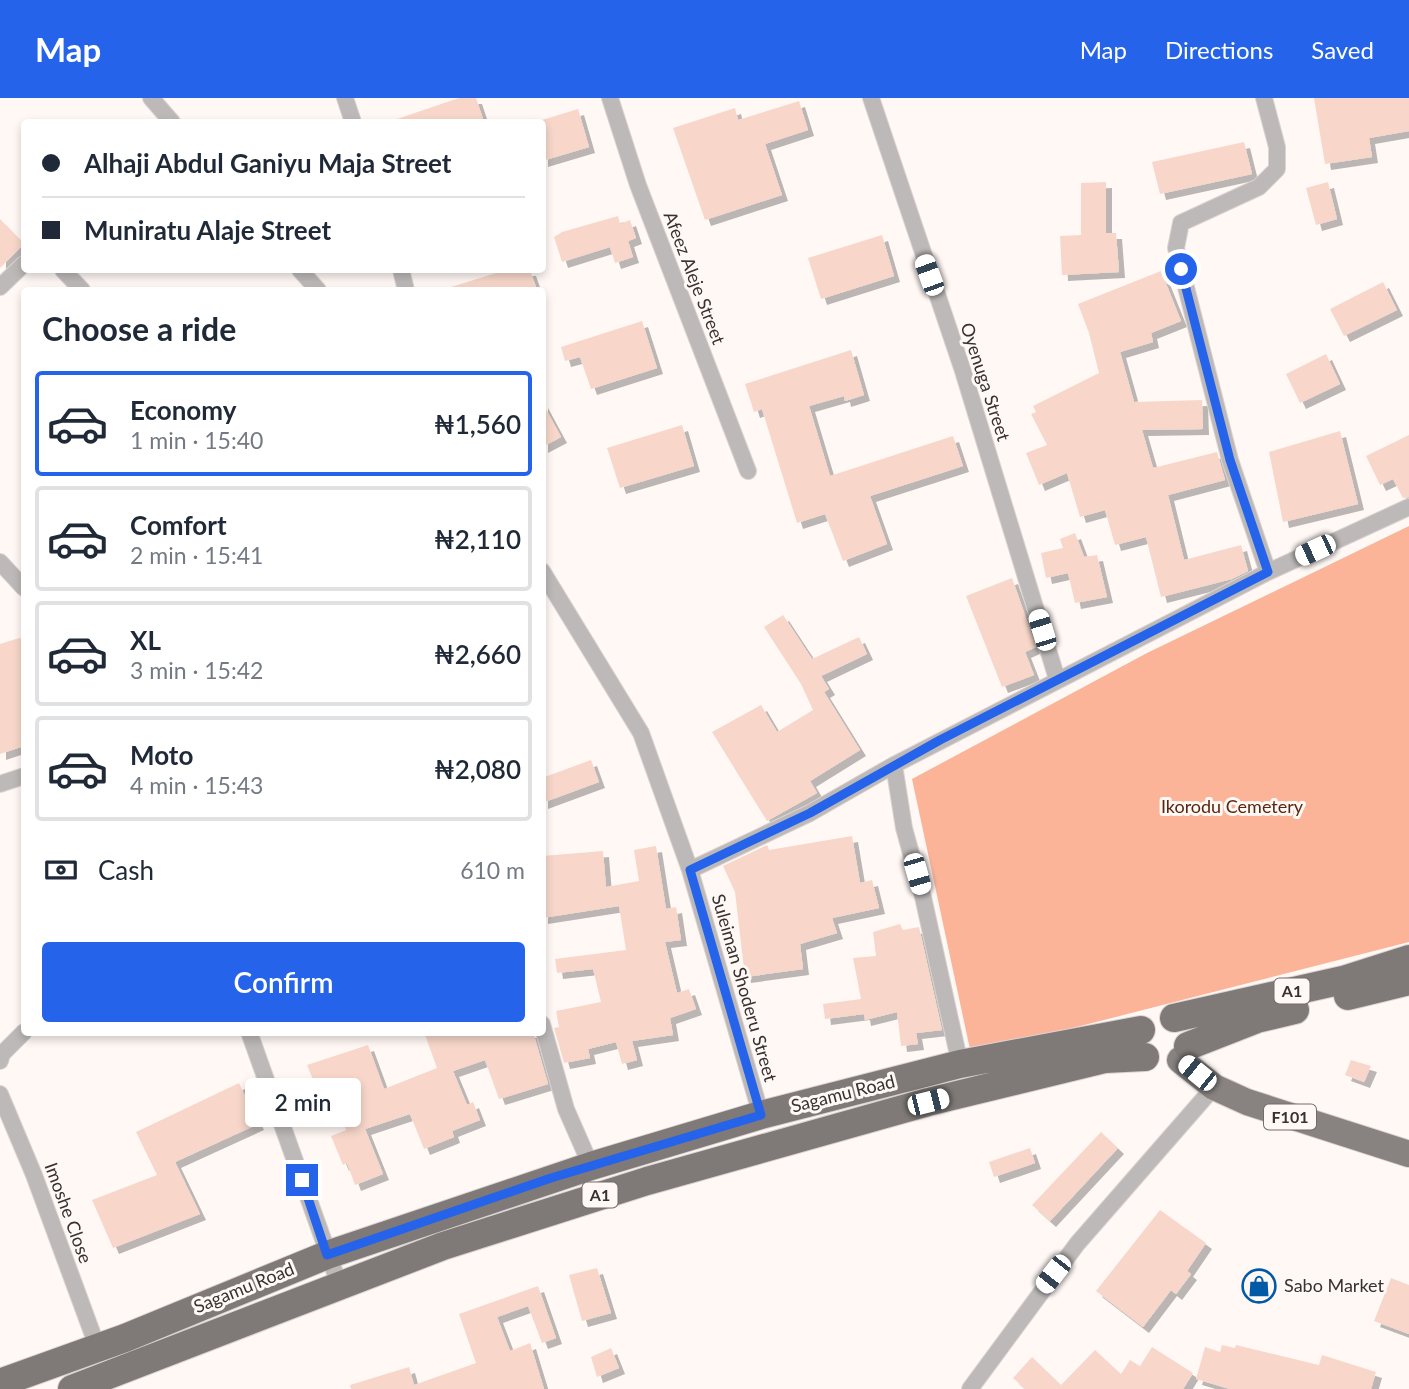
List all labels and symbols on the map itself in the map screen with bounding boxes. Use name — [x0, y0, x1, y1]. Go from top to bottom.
street label: Afeez Aleje Street — [659, 208, 731, 348]
car — [912, 252, 947, 298]
route start — [1165, 253, 1197, 285]
street label: Oyenuga Street — [956, 320, 1016, 444]
car — [1292, 532, 1339, 568]
car — [1026, 607, 1059, 653]
park label: Ikorodu Cemetery — [1161, 795, 1304, 817]
car — [902, 851, 933, 897]
street label: Suleiman Shoderu Street — [708, 891, 782, 1085]
road number: A1 — [1274, 978, 1310, 1004]
car — [1175, 1052, 1220, 1094]
street label: Sagamu Road — [789, 1070, 897, 1117]
callout: 2 min — [244, 1079, 360, 1128]
car — [906, 1087, 951, 1117]
road number: F101 — [1264, 1105, 1316, 1130]
street label: Imoshe Close — [41, 1159, 97, 1266]
route end — [286, 1164, 318, 1196]
road number: A1 — [582, 1182, 618, 1208]
car — [1032, 1251, 1075, 1297]
street label: Sagamu Road — [190, 1257, 297, 1317]
shop icon: Sabo Market — [1240, 1267, 1278, 1305]
place label: Sabo Market — [1284, 1274, 1384, 1296]

